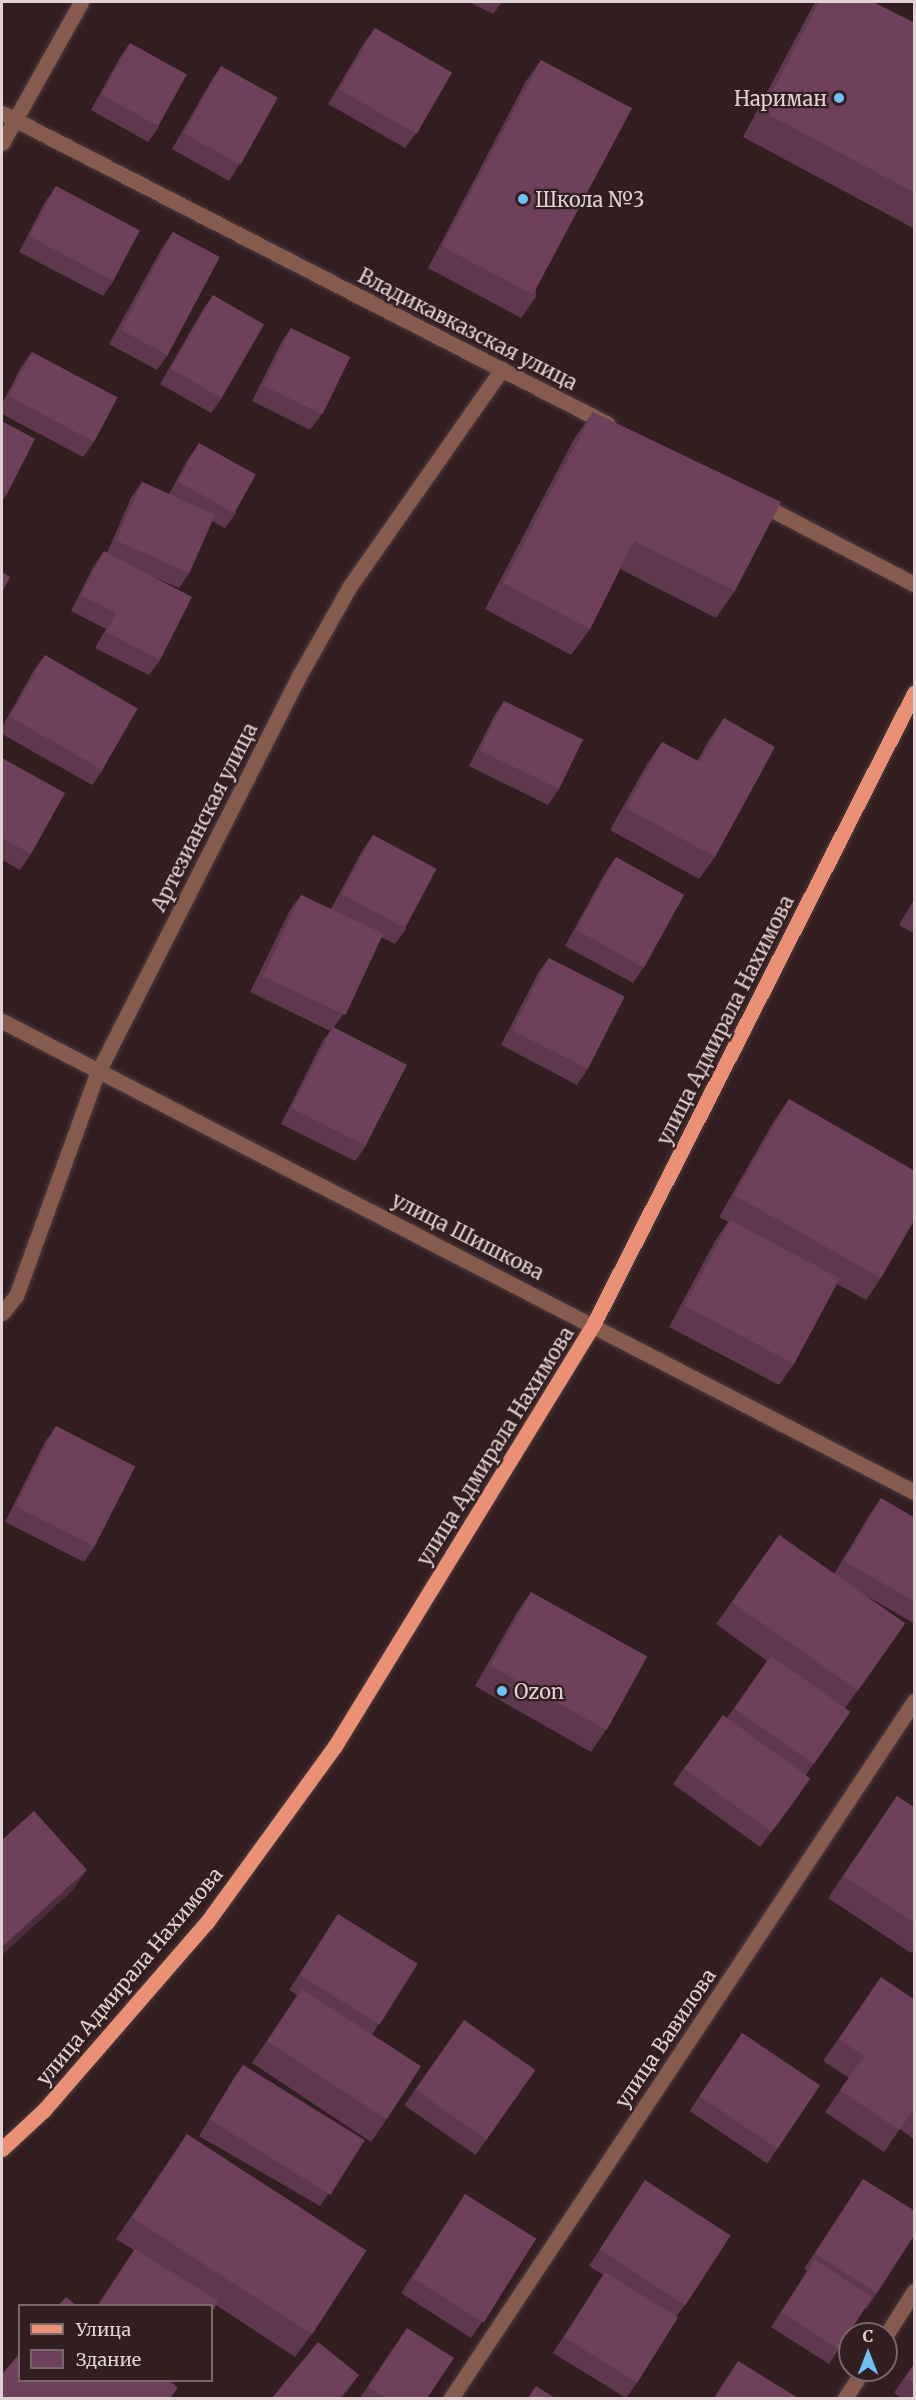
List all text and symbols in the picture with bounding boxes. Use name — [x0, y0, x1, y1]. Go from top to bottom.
place label: Нариман — [734, 86, 827, 110]
marker: Нариман — [832, 91, 846, 105]
place label: Школа №3 — [535, 187, 644, 211]
marker: Школа №3 — [516, 192, 530, 206]
street label: Владикавказская улица — [354, 263, 582, 395]
street label: Артезианская улица — [146, 719, 262, 915]
street label: улица Адмирала Нахимова — [651, 891, 799, 1149]
street label: улица Шишкова — [388, 1187, 548, 1285]
street label: улица Адмирала Нахимова — [411, 1322, 579, 1570]
place label: Ozon — [514, 1679, 564, 1703]
marker: Ozon — [495, 1684, 509, 1698]
street label: улица Адмирала Нахимова — [31, 1862, 227, 2090]
street label: улица Вавилова — [610, 1964, 720, 2112]
legend — [18, 2304, 213, 2382]
text: Улица — [76, 2318, 131, 2341]
north arrow — [838, 2322, 898, 2382]
text: С — [863, 2326, 873, 2346]
text: Здание — [76, 2348, 141, 2371]

